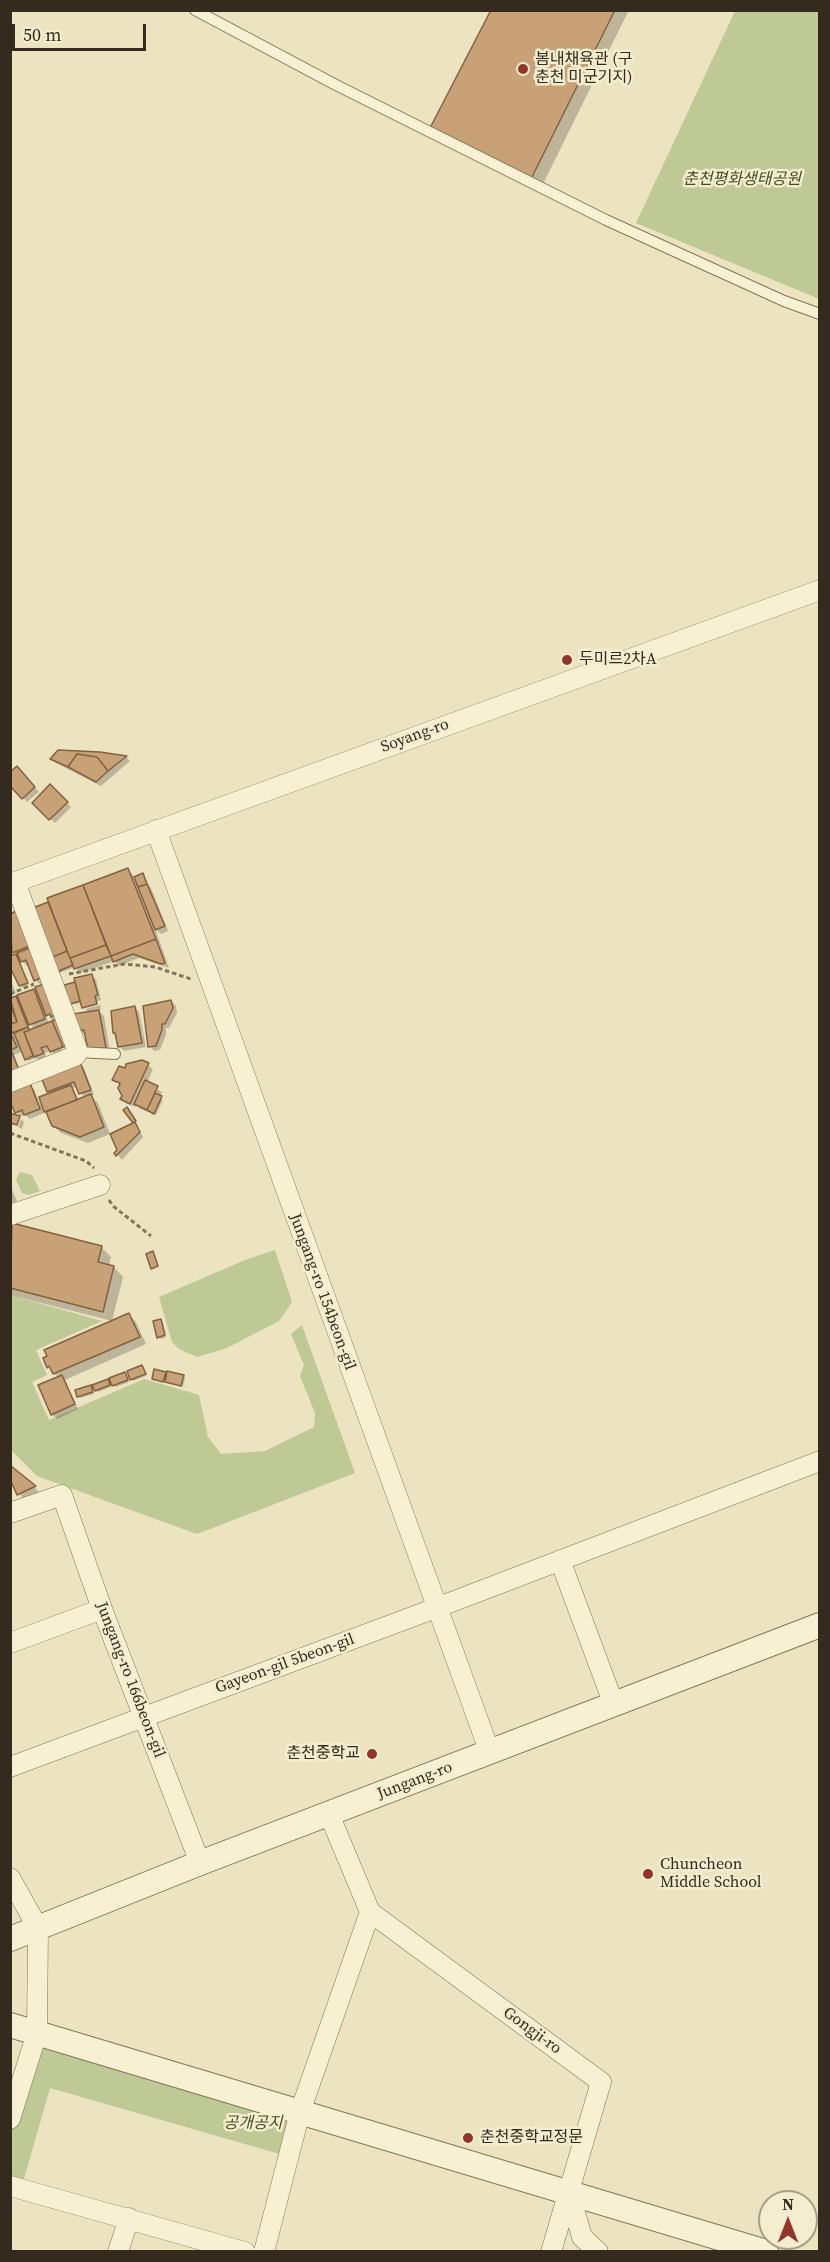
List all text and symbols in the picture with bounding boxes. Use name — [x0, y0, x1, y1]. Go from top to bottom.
scale bar — [15, 12, 148, 50]
text: 50 m — [23, 22, 61, 47]
place label: 봄내채육관 (구 춘천 미군기지) — [535, 50, 632, 88]
marker: 봄내채육관 (구 춘천 미군기지) — [516, 62, 530, 76]
park label: 춘천평화생태공원 — [683, 170, 801, 190]
place label: 두미르2차A — [579, 650, 657, 670]
marker: 두미르2차A — [560, 653, 574, 667]
street label: Soyang-ro — [378, 715, 452, 757]
street label: Jungang-ro 154beon-gil — [285, 1211, 359, 1373]
street label: Jungang-ro 166beon-gil — [91, 1599, 169, 1761]
street label: Gayeon-gil 5beon-gil — [213, 1630, 357, 1698]
place label: 춘천중학교 — [286, 1744, 360, 1764]
marker: 춘천중학교 — [365, 1747, 379, 1761]
street label: Jungang-ro — [375, 1758, 455, 1804]
place label: Chuncheon Middle School — [660, 1855, 762, 1893]
marker: Chuncheon Middle School — [641, 1867, 655, 1881]
street label: Gongji-ro — [499, 2003, 565, 2059]
park label: 공개공지 — [224, 2114, 282, 2134]
place label: 춘천중학교정문 — [480, 2128, 583, 2148]
marker: 춘천중학교정문 — [461, 2131, 475, 2145]
north arrow — [758, 2190, 818, 2250]
text: N — [782, 2193, 794, 2215]

